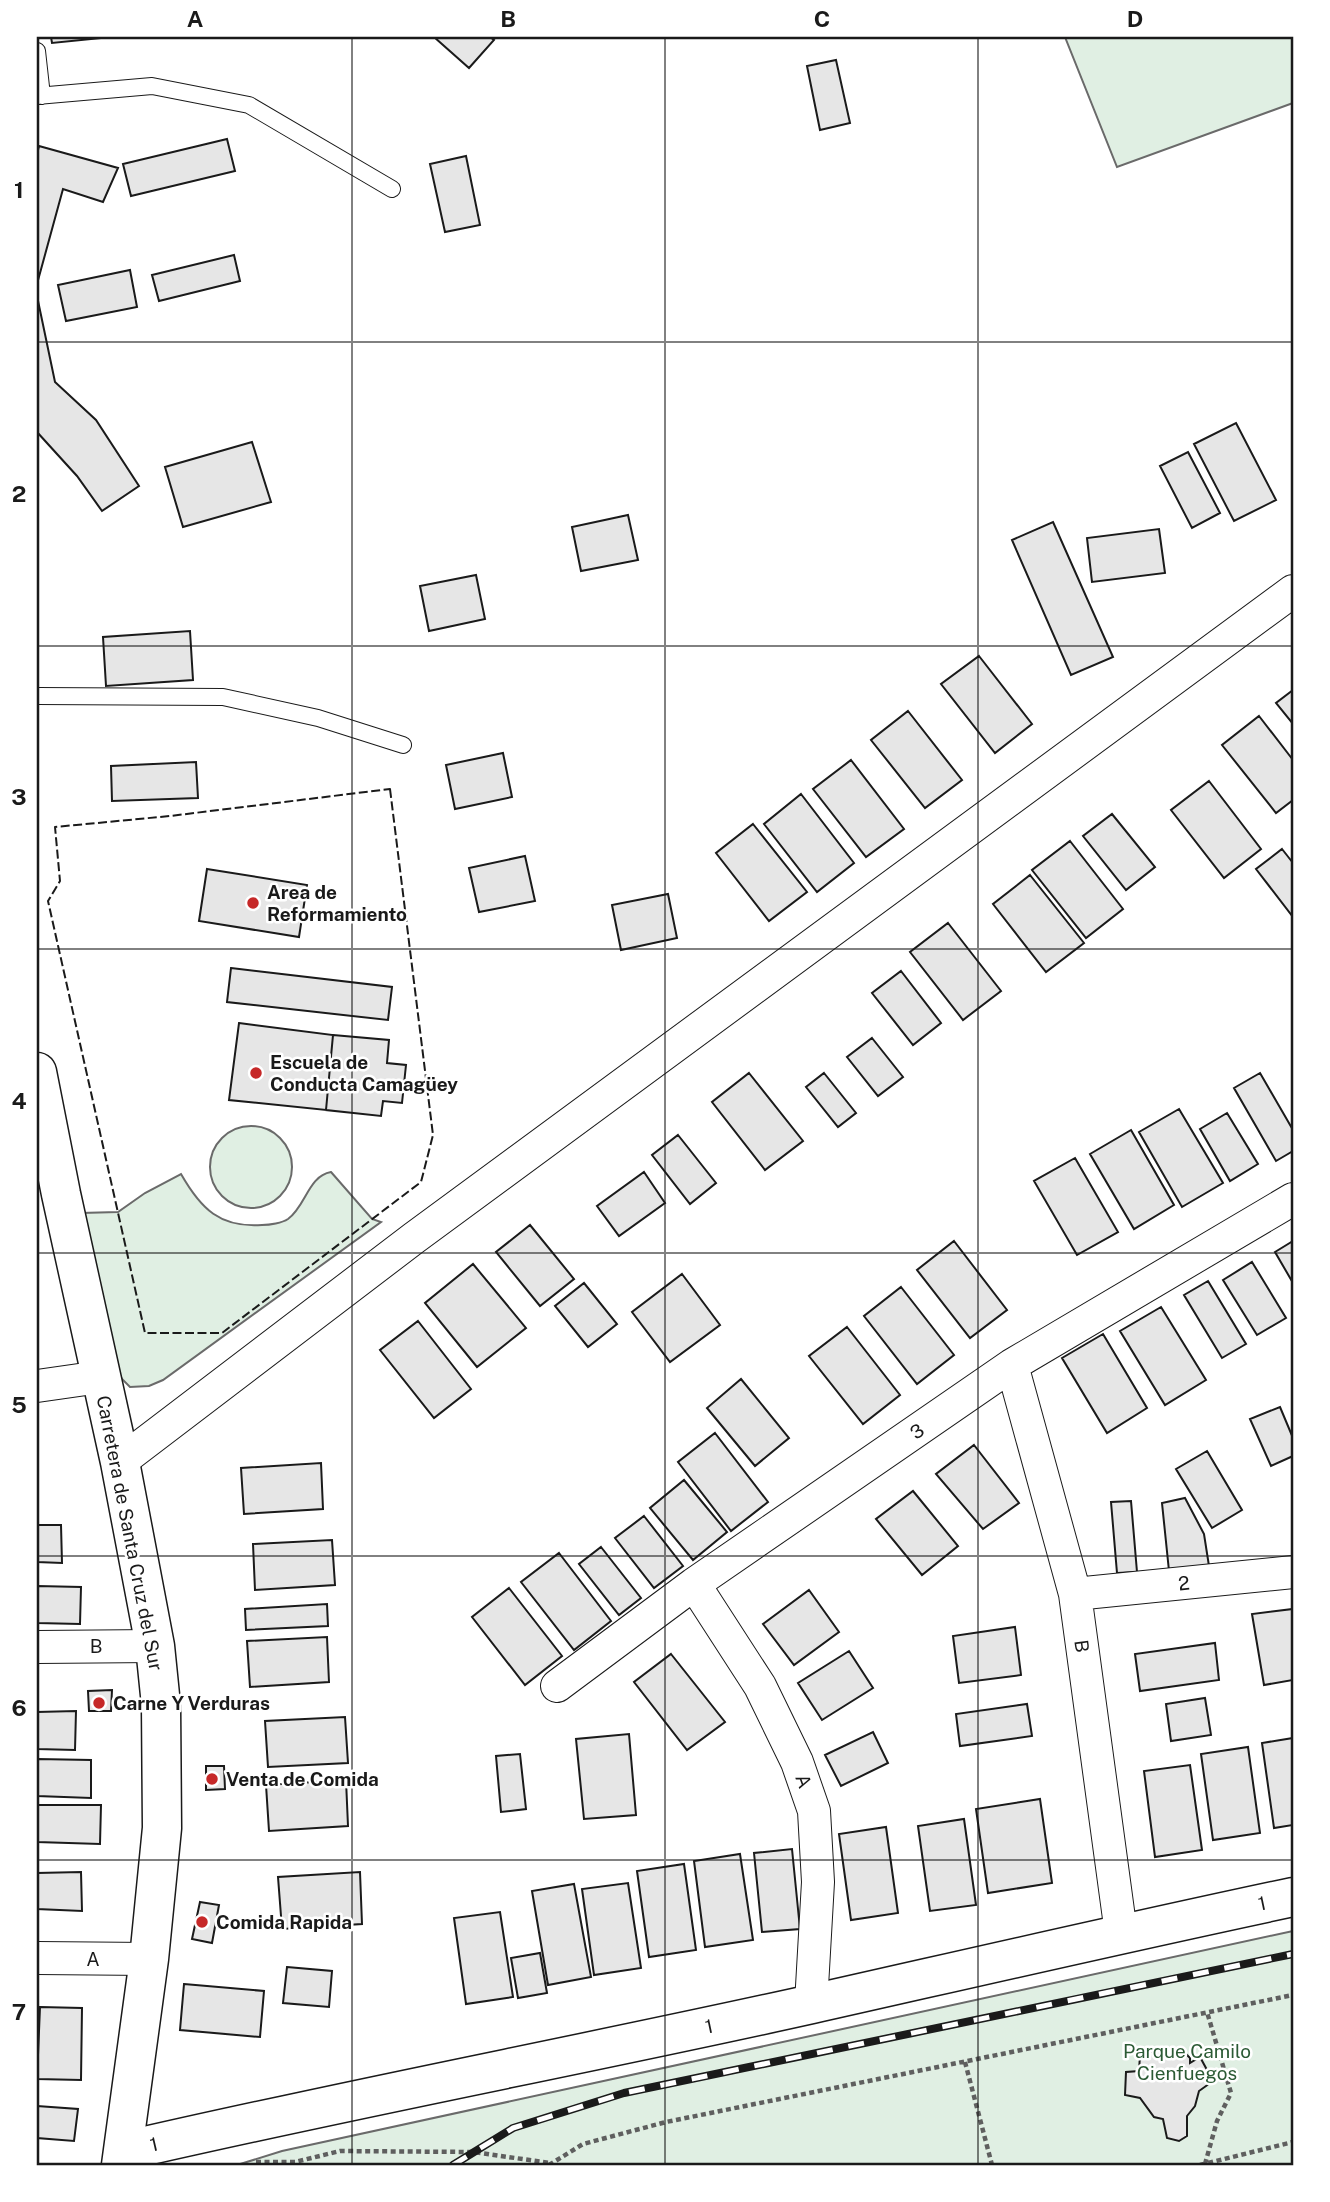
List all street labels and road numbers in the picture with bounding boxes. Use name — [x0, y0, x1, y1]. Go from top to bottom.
street label: Carretera de Santa Cruz del Sur — [92, 1394, 168, 1672]
street label: 3 — [906, 1419, 928, 1443]
street label: 2 — [1177, 1571, 1191, 1595]
street label: B — [90, 1635, 102, 1657]
street label: B — [1070, 1638, 1094, 1654]
street label: A — [791, 1771, 817, 1791]
street label: 1 — [1256, 1891, 1268, 1915]
street label: A — [86, 1948, 100, 1970]
street label: 1 — [703, 2014, 715, 2038]
street label: 1 — [148, 2132, 160, 2156]

